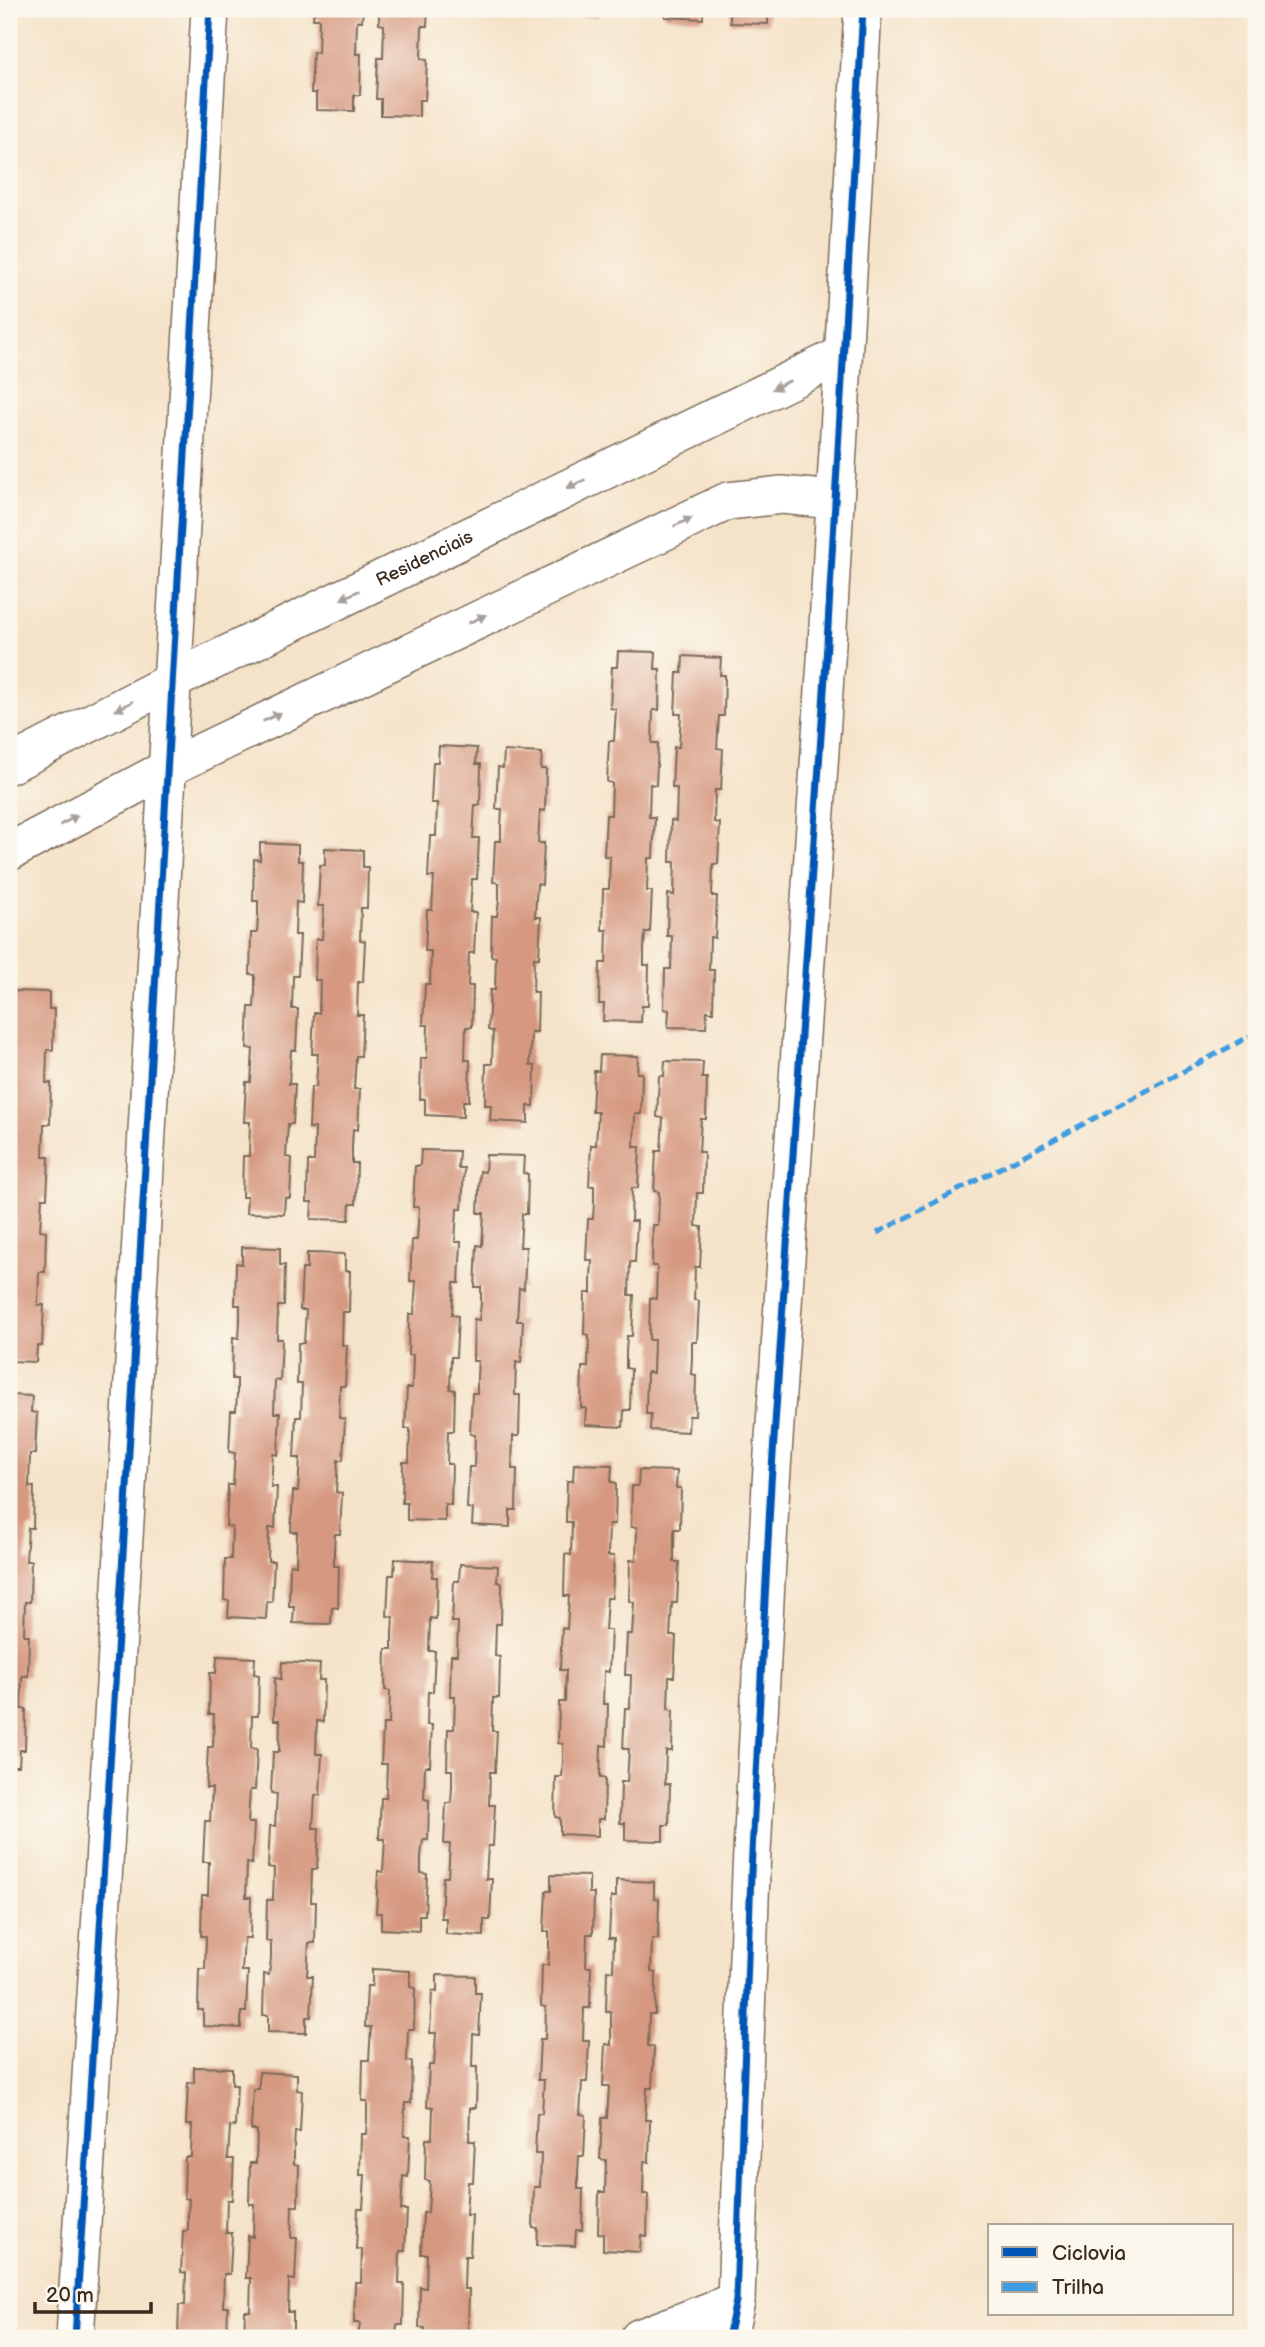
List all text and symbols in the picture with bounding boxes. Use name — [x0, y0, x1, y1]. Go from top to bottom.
one-way arrow — [771, 379, 791, 390]
one-way arrow — [566, 479, 586, 490]
one-way arrow — [673, 517, 693, 528]
street label: Residenciais — [373, 526, 476, 591]
one-way arrow — [340, 589, 360, 600]
one-way arrow — [467, 613, 487, 625]
one-way arrow — [114, 700, 134, 712]
one-way arrow — [262, 712, 282, 723]
one-way arrow — [59, 814, 79, 826]
legend — [988, 2224, 1234, 2316]
text: Ciclovia — [1052, 2241, 1126, 2266]
scale bar — [35, 2270, 150, 2314]
text: Trilha — [1052, 2275, 1104, 2300]
text: 20 m — [46, 2283, 94, 2308]

